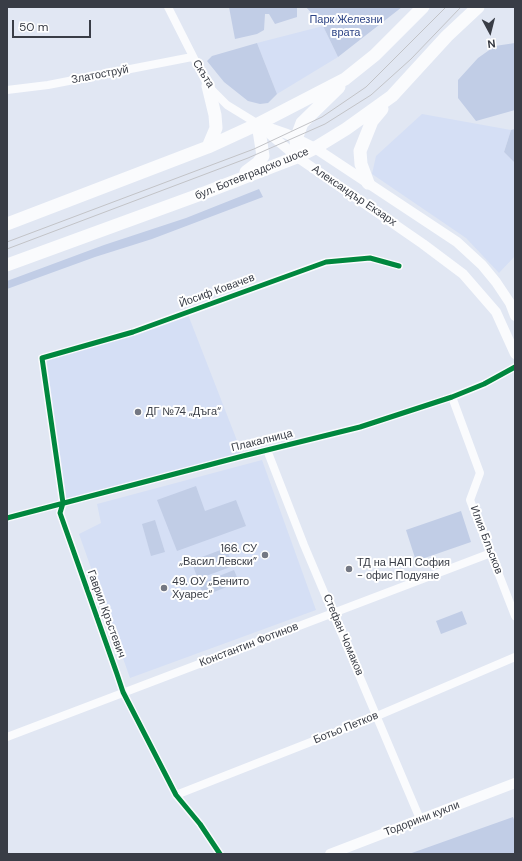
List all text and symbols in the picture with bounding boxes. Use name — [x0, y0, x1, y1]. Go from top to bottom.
scale bar — [14, 12, 93, 38]
north arrow — [470, 12, 510, 52]
park label: Парк Железни врата — [309, 13, 383, 39]
text: 50 m — [19, 19, 48, 35]
text: N — [487, 36, 496, 51]
street label: Скъта — [189, 58, 217, 90]
street label: Златоструй — [70, 63, 130, 87]
street label: бул. Ботевградско шосе — [193, 145, 311, 203]
street label: Александър Екзарх — [309, 163, 399, 229]
street label: Йосиф Ковачев — [177, 271, 257, 311]
place label: ДГ №74 „Дъга“ — [146, 405, 221, 419]
marker: ДГ №74 „Дъга“ — [133, 407, 143, 417]
street label: Плакалница — [230, 427, 294, 455]
street label: Илия Блъсков — [467, 504, 505, 576]
place label: 166. СУ „Васил Левски” — [179, 542, 257, 568]
marker: 166. СУ „Васил Левски” — [260, 550, 270, 560]
place label: ТД на НАП София - офис Подуяне — [357, 556, 450, 582]
marker: ТД на НАП София - офис Подуяне — [344, 564, 354, 574]
street label: Гаврил Кръстевич — [84, 568, 128, 660]
place label: 49. ОУ „Бенито Хуарес“ — [172, 575, 249, 601]
marker: 49. ОУ „Бенито Хуарес“ — [159, 583, 169, 593]
street label: Стефан Чомаков — [320, 592, 366, 678]
street label: Константин Фотинов — [198, 620, 300, 670]
street label: Ботьо Петков — [312, 709, 380, 747]
street label: Тодорини кукли — [382, 799, 462, 839]

